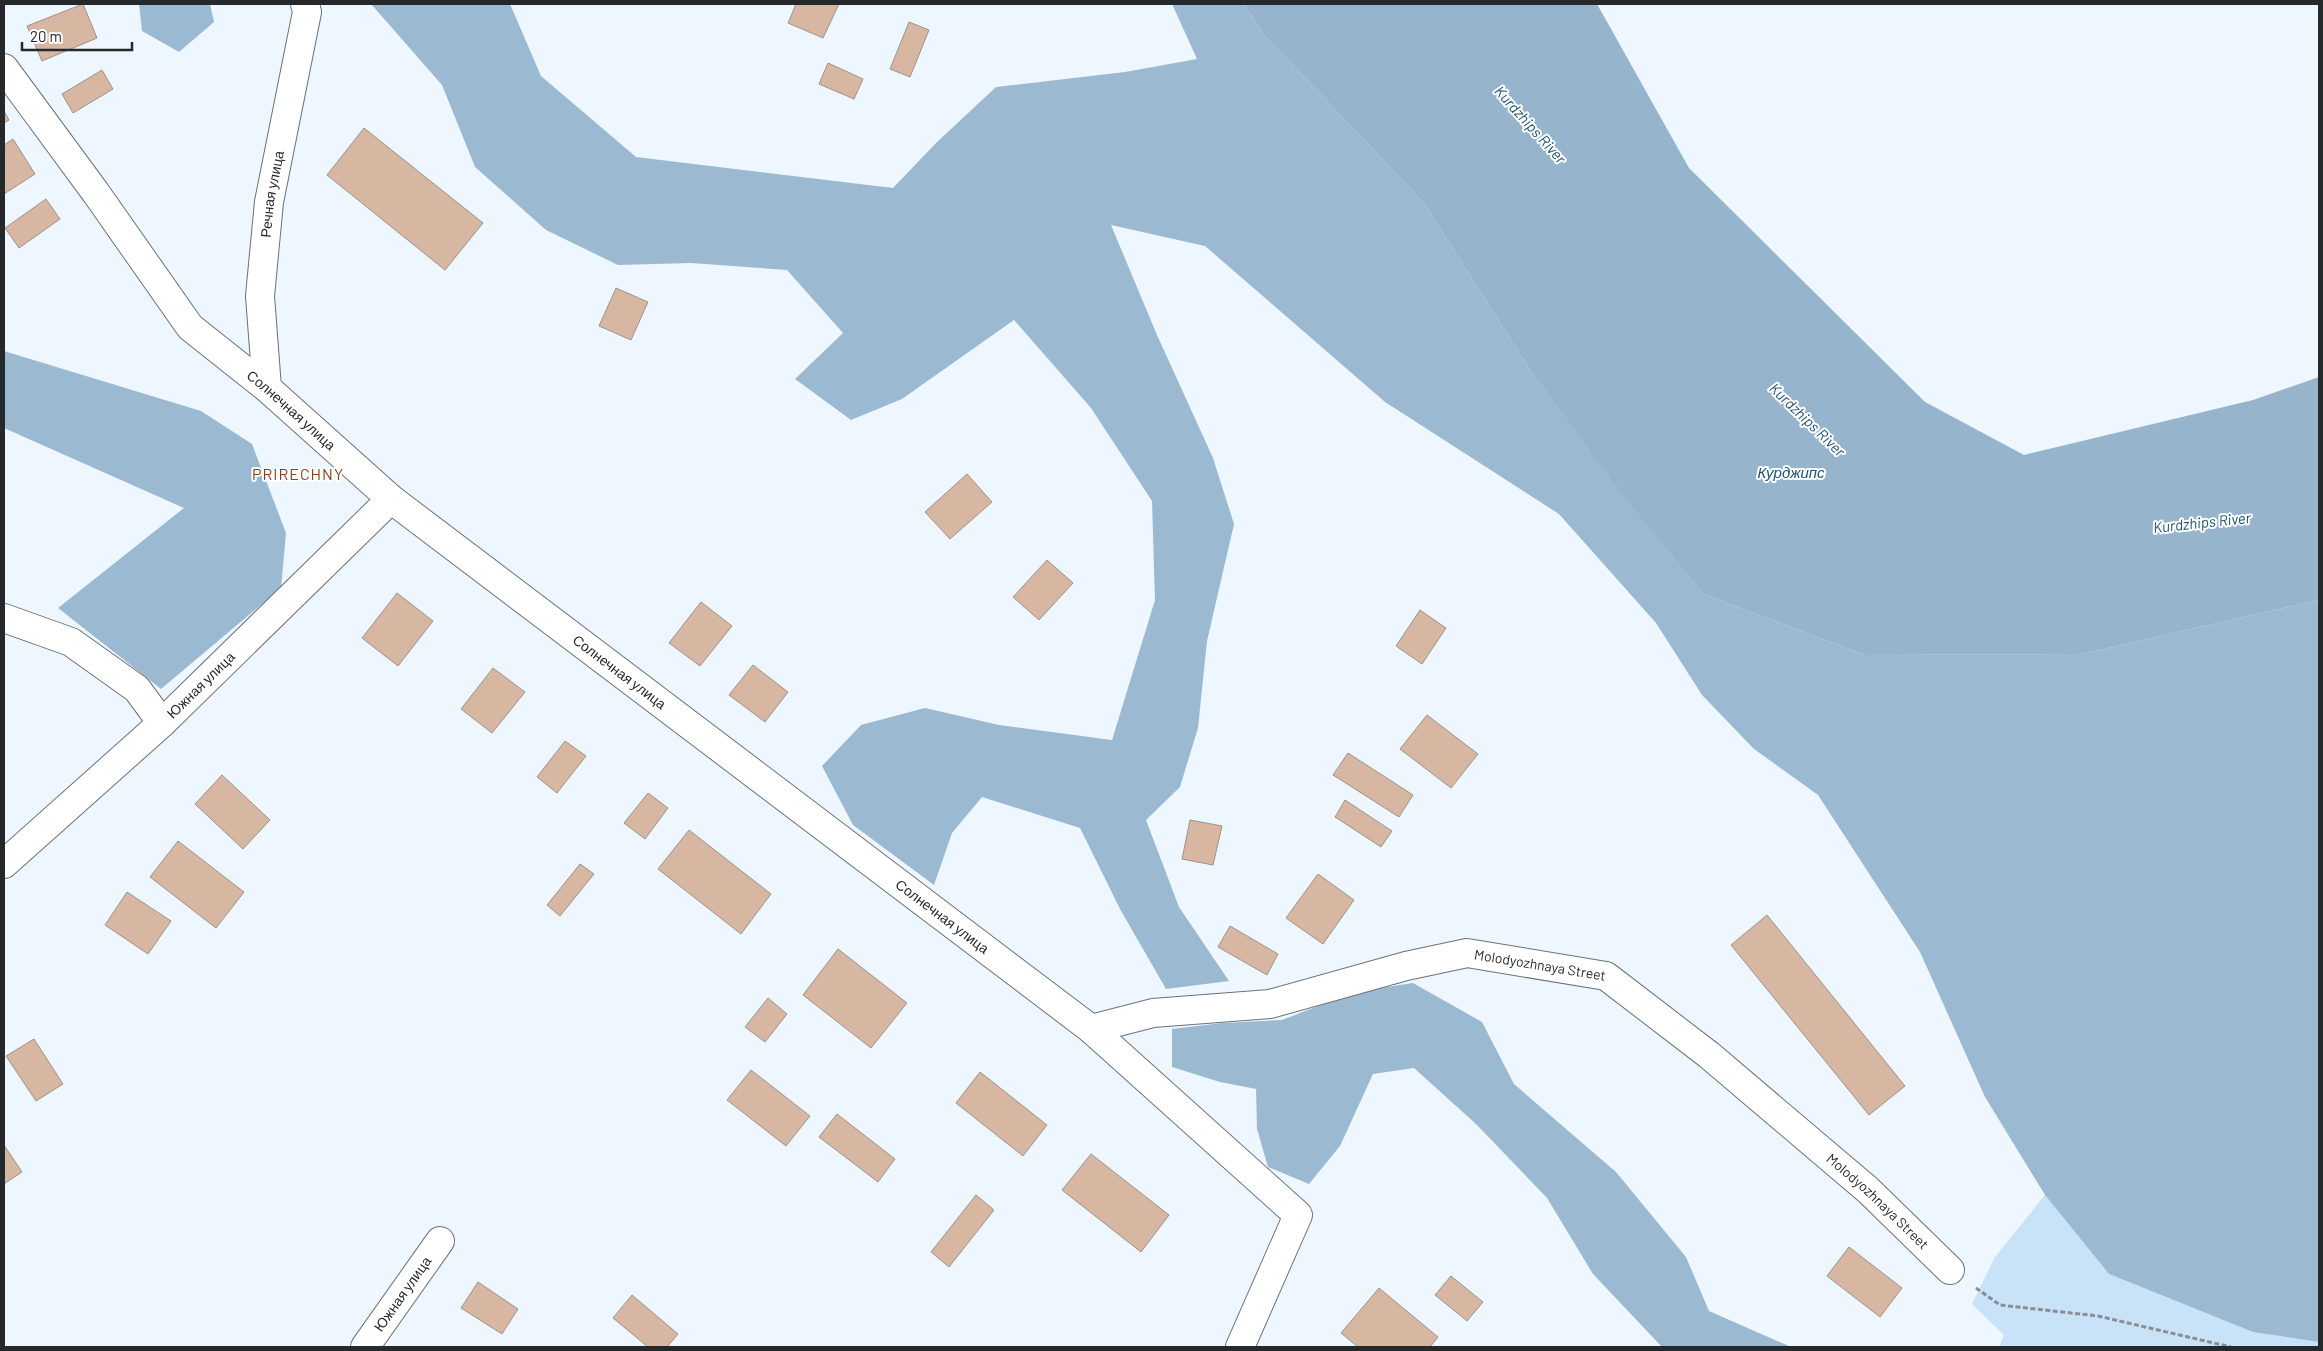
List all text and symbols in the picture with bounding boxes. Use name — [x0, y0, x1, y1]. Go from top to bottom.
scale bar — [22, 20, 132, 52]
text: 20 m — [30, 27, 62, 45]
water label: Kurdzhips River — [1491, 82, 1571, 167]
street label: Речная улица — [257, 149, 287, 238]
street label: Солнечная улица — [244, 366, 340, 454]
water label: Kurdzhips River — [1766, 379, 1850, 460]
water label: Курджипс — [1757, 463, 1825, 481]
district label: PRIRECHNY — [252, 464, 344, 483]
water label: Kurdzhips River — [2152, 508, 2252, 536]
street label: Солнечная улица — [570, 631, 670, 712]
street label: Южная улица — [163, 648, 238, 722]
street label: Солнечная улица — [893, 875, 993, 957]
street label: Molodyozhnaya Street — [1473, 945, 1607, 984]
street label: Molodyozhnaya Street — [1823, 1150, 1932, 1252]
street label: Южная улица — [370, 1253, 435, 1334]

